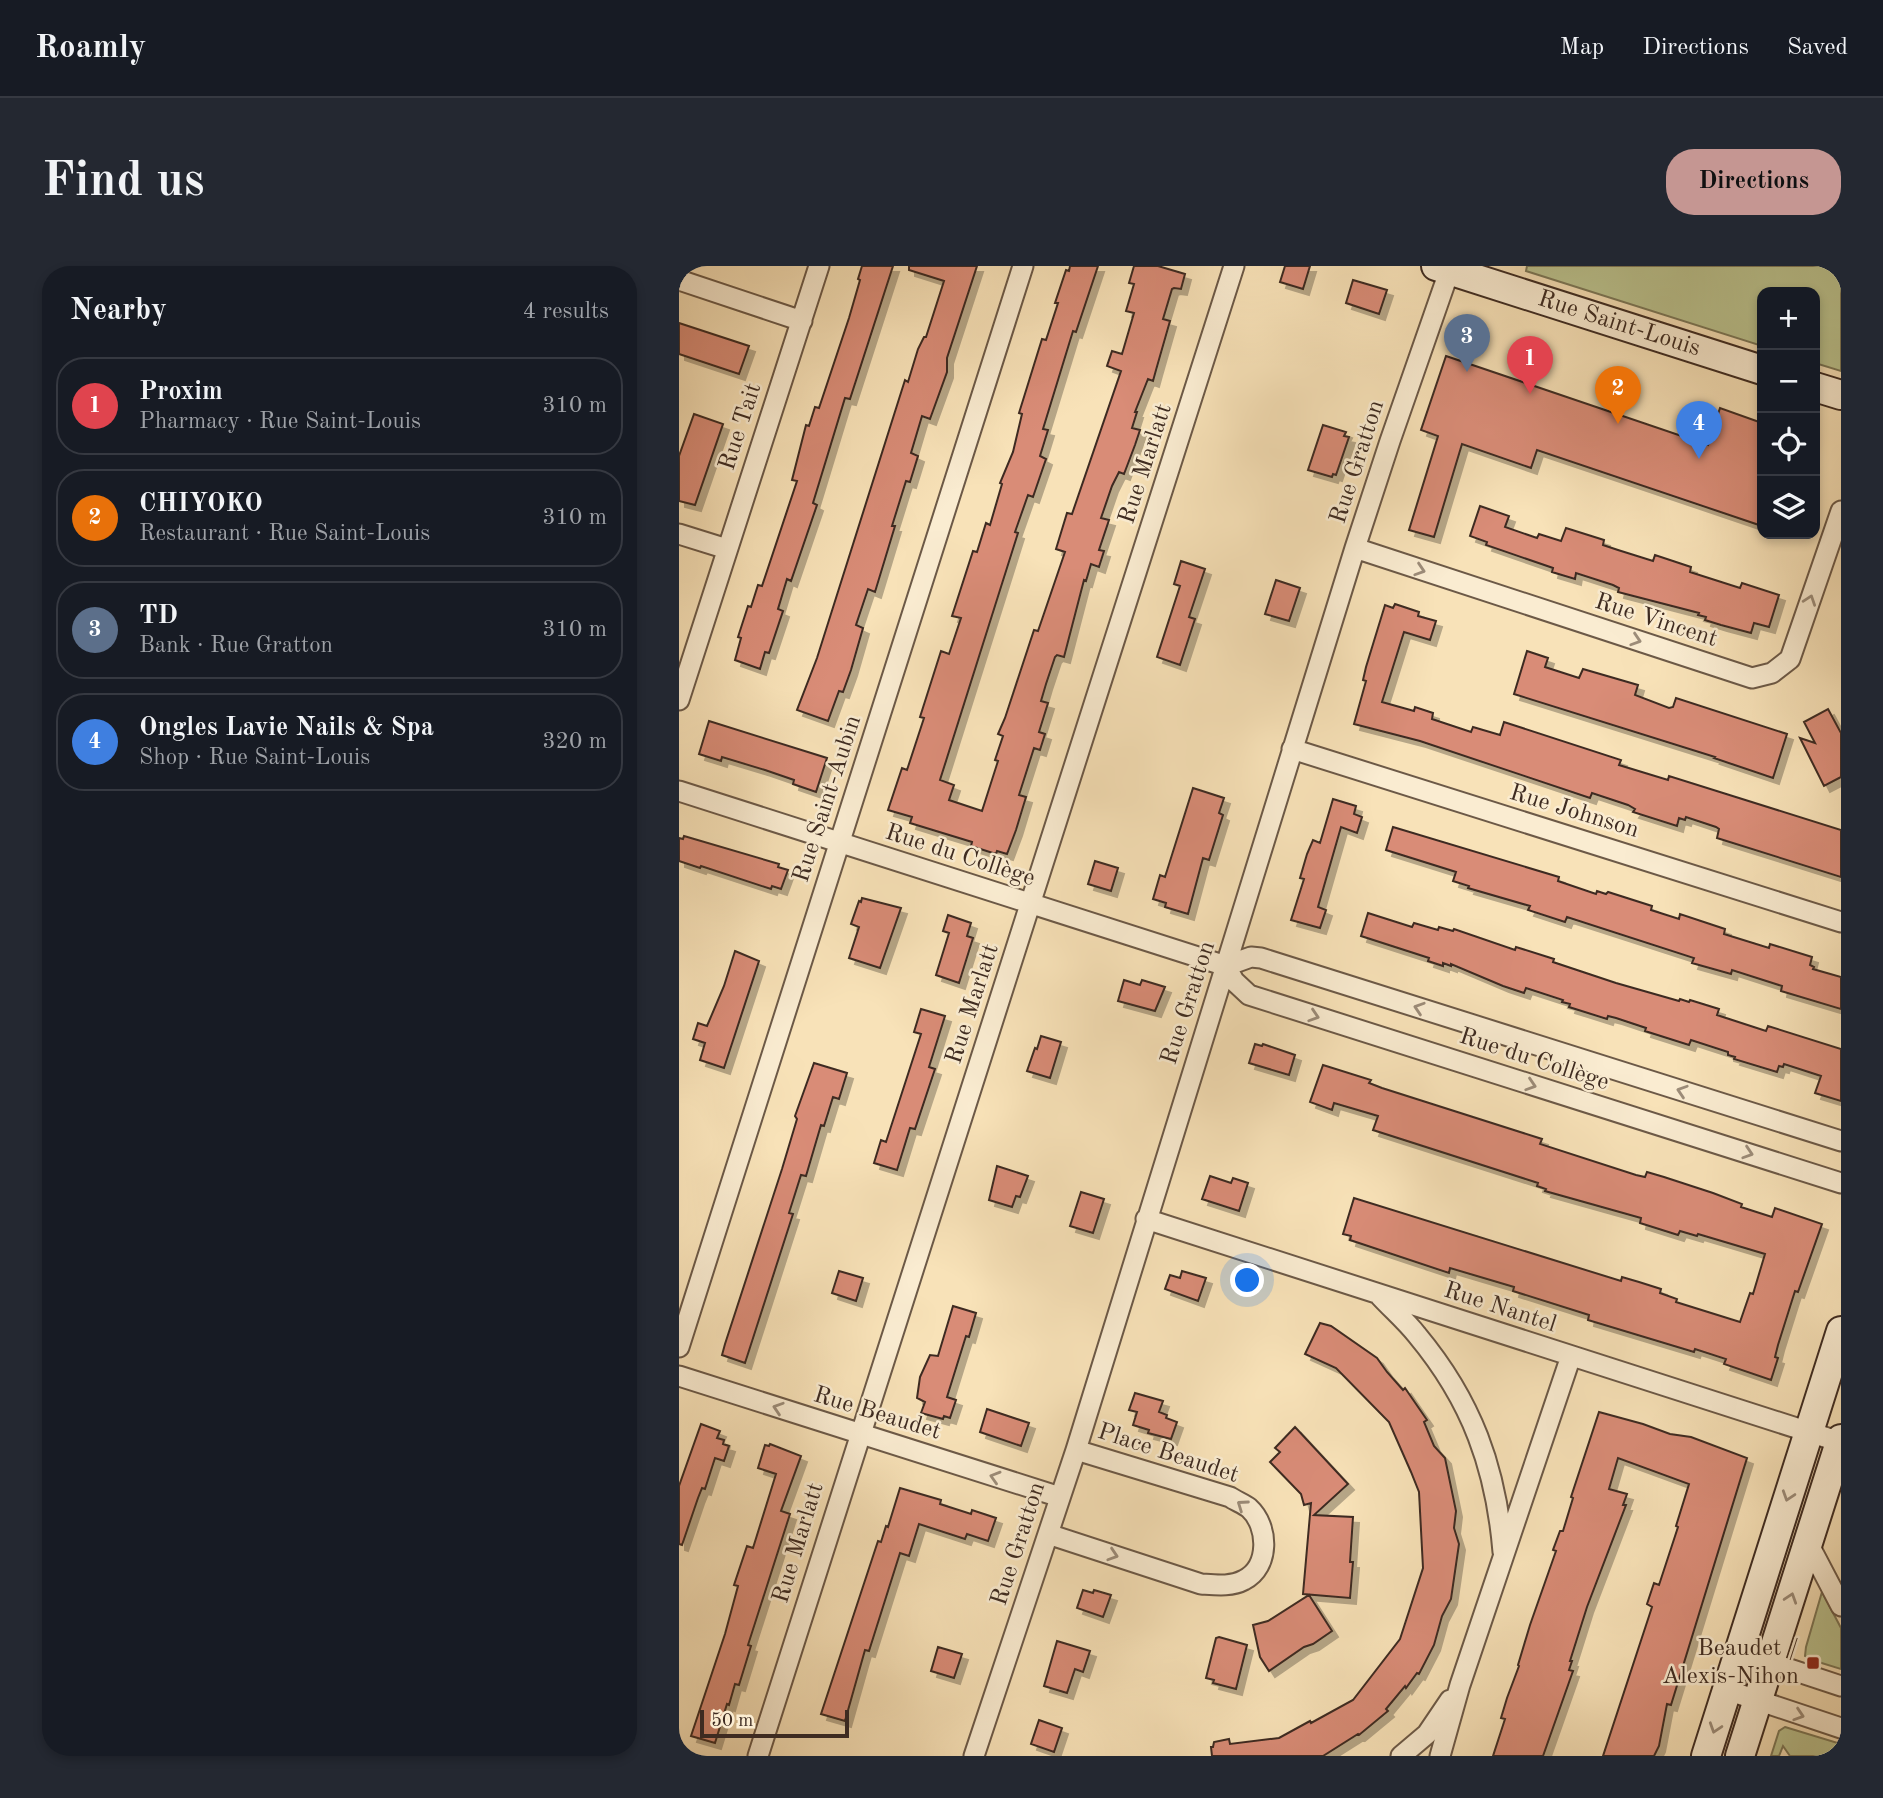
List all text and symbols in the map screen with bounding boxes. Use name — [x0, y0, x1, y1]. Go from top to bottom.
text: Roamly — [35, 32, 146, 65]
text: Map — [1560, 36, 1604, 60]
text: Directions — [1642, 36, 1749, 60]
text: Saved — [1787, 36, 1848, 60]
button: Directions — [1666, 149, 1841, 215]
text: Find us — [42, 158, 205, 207]
street label: Rue Saint-Louis — [1535, 287, 1703, 361]
map controls — [1757, 287, 1820, 539]
button: + — [1757, 287, 1820, 350]
text: Nearby — [70, 296, 167, 326]
text: 4 results — [523, 300, 609, 323]
pin: 3 — [1444, 314, 1490, 372]
pin: 1 — [1507, 336, 1553, 394]
button: − — [1757, 350, 1820, 413]
pin: 2 — [1595, 366, 1641, 424]
text: Proxim — [139, 379, 223, 405]
street label: Rue Tait — [716, 380, 766, 474]
text: 1 — [88, 394, 102, 417]
text: 310 m — [542, 394, 607, 417]
street label: Rue Gratton — [1327, 397, 1389, 527]
street label: Rue Marlatt — [1115, 401, 1177, 527]
pin: 4 — [1676, 401, 1722, 459]
text: Pharmacy · Rue Saint-Louis — [139, 410, 421, 433]
button: locate — [1757, 413, 1820, 476]
button: layers — [1757, 476, 1820, 539]
text: CHIYOKO — [139, 491, 263, 517]
text: 2 — [88, 506, 102, 529]
text: 310 m — [542, 506, 607, 529]
text: Restaurant · Rue Saint-Louis — [139, 522, 430, 545]
one-way arrow — [1414, 561, 1426, 576]
street label: Rue Vincent — [1592, 590, 1720, 652]
one-way arrow — [1802, 594, 1816, 606]
text: TD — [139, 603, 178, 629]
text: 3 — [88, 618, 102, 641]
text: 310 m — [542, 618, 607, 641]
one-way arrow — [1630, 632, 1642, 646]
text: Bank · Rue Gratton — [139, 634, 333, 657]
street label: Rue Saint-Aubin — [790, 712, 866, 886]
text: Ongles Lavie Nails & Spa — [139, 715, 434, 741]
text: 4 — [88, 730, 102, 753]
text: 320 m — [542, 730, 607, 753]
text: Shop · Rue Saint-Louis — [139, 746, 370, 769]
street label: Rue Johnson — [1506, 781, 1642, 843]
street label: Rue du Collège — [882, 821, 1038, 891]
street label: Rue Gratton — [1158, 938, 1220, 1068]
street label: Rue Marlatt — [942, 941, 1004, 1067]
one-way arrow — [1413, 1001, 1425, 1016]
one-way arrow — [1308, 1008, 1320, 1022]
street label: Rue du Collège — [1456, 1025, 1612, 1095]
one-way arrow — [1525, 1076, 1537, 1091]
one-way arrow — [1677, 1085, 1689, 1099]
one-way arrow — [1742, 1145, 1754, 1160]
your location — [1230, 1263, 1264, 1297]
street label: Rue Nantel — [1441, 1279, 1559, 1337]
street label: Rue Beaudet — [810, 1383, 944, 1445]
one-way arrow — [772, 1402, 784, 1417]
street label: Place Beaudet — [1094, 1420, 1242, 1488]
one-way arrow — [989, 1470, 1001, 1485]
street label: Rue Gratton — [988, 1479, 1050, 1609]
street label: Rue Marlatt — [769, 1480, 829, 1606]
one-way arrow — [1782, 1490, 1796, 1502]
one-way arrow — [1237, 1501, 1250, 1513]
one-way arrow — [1107, 1547, 1119, 1562]
one-way arrow — [1782, 1592, 1797, 1604]
place label: Beaudet / Alexis-Nihon — [1662, 1637, 1799, 1689]
marker: Beaudet / Alexis-Nihon — [1805, 1655, 1821, 1671]
one-way arrow — [1793, 1706, 1805, 1721]
scale bar — [700, 1707, 849, 1739]
text: 50 m — [711, 1712, 753, 1731]
one-way arrow — [1708, 1721, 1723, 1733]

